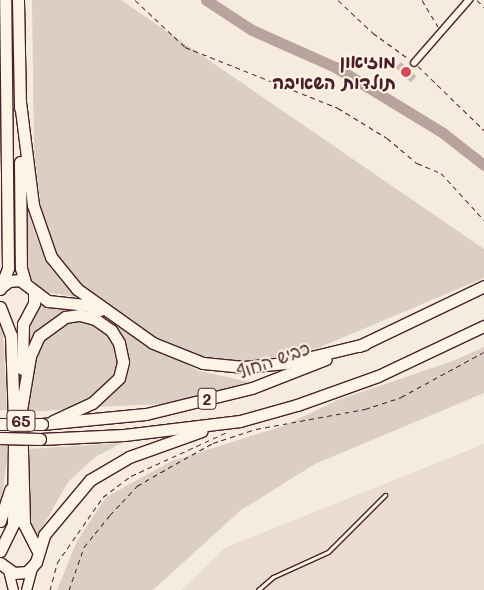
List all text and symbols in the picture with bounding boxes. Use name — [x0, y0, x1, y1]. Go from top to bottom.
place label: מוזיאון תולדות השאיבה — [272, 51, 396, 94]
marker: מוזיאון תולדות השאיבה — [400, 66, 412, 78]
street label: כביש החוף — [233, 337, 313, 383]
road number: 2 — [197, 386, 217, 412]
road number: 65 — [6, 408, 36, 434]

